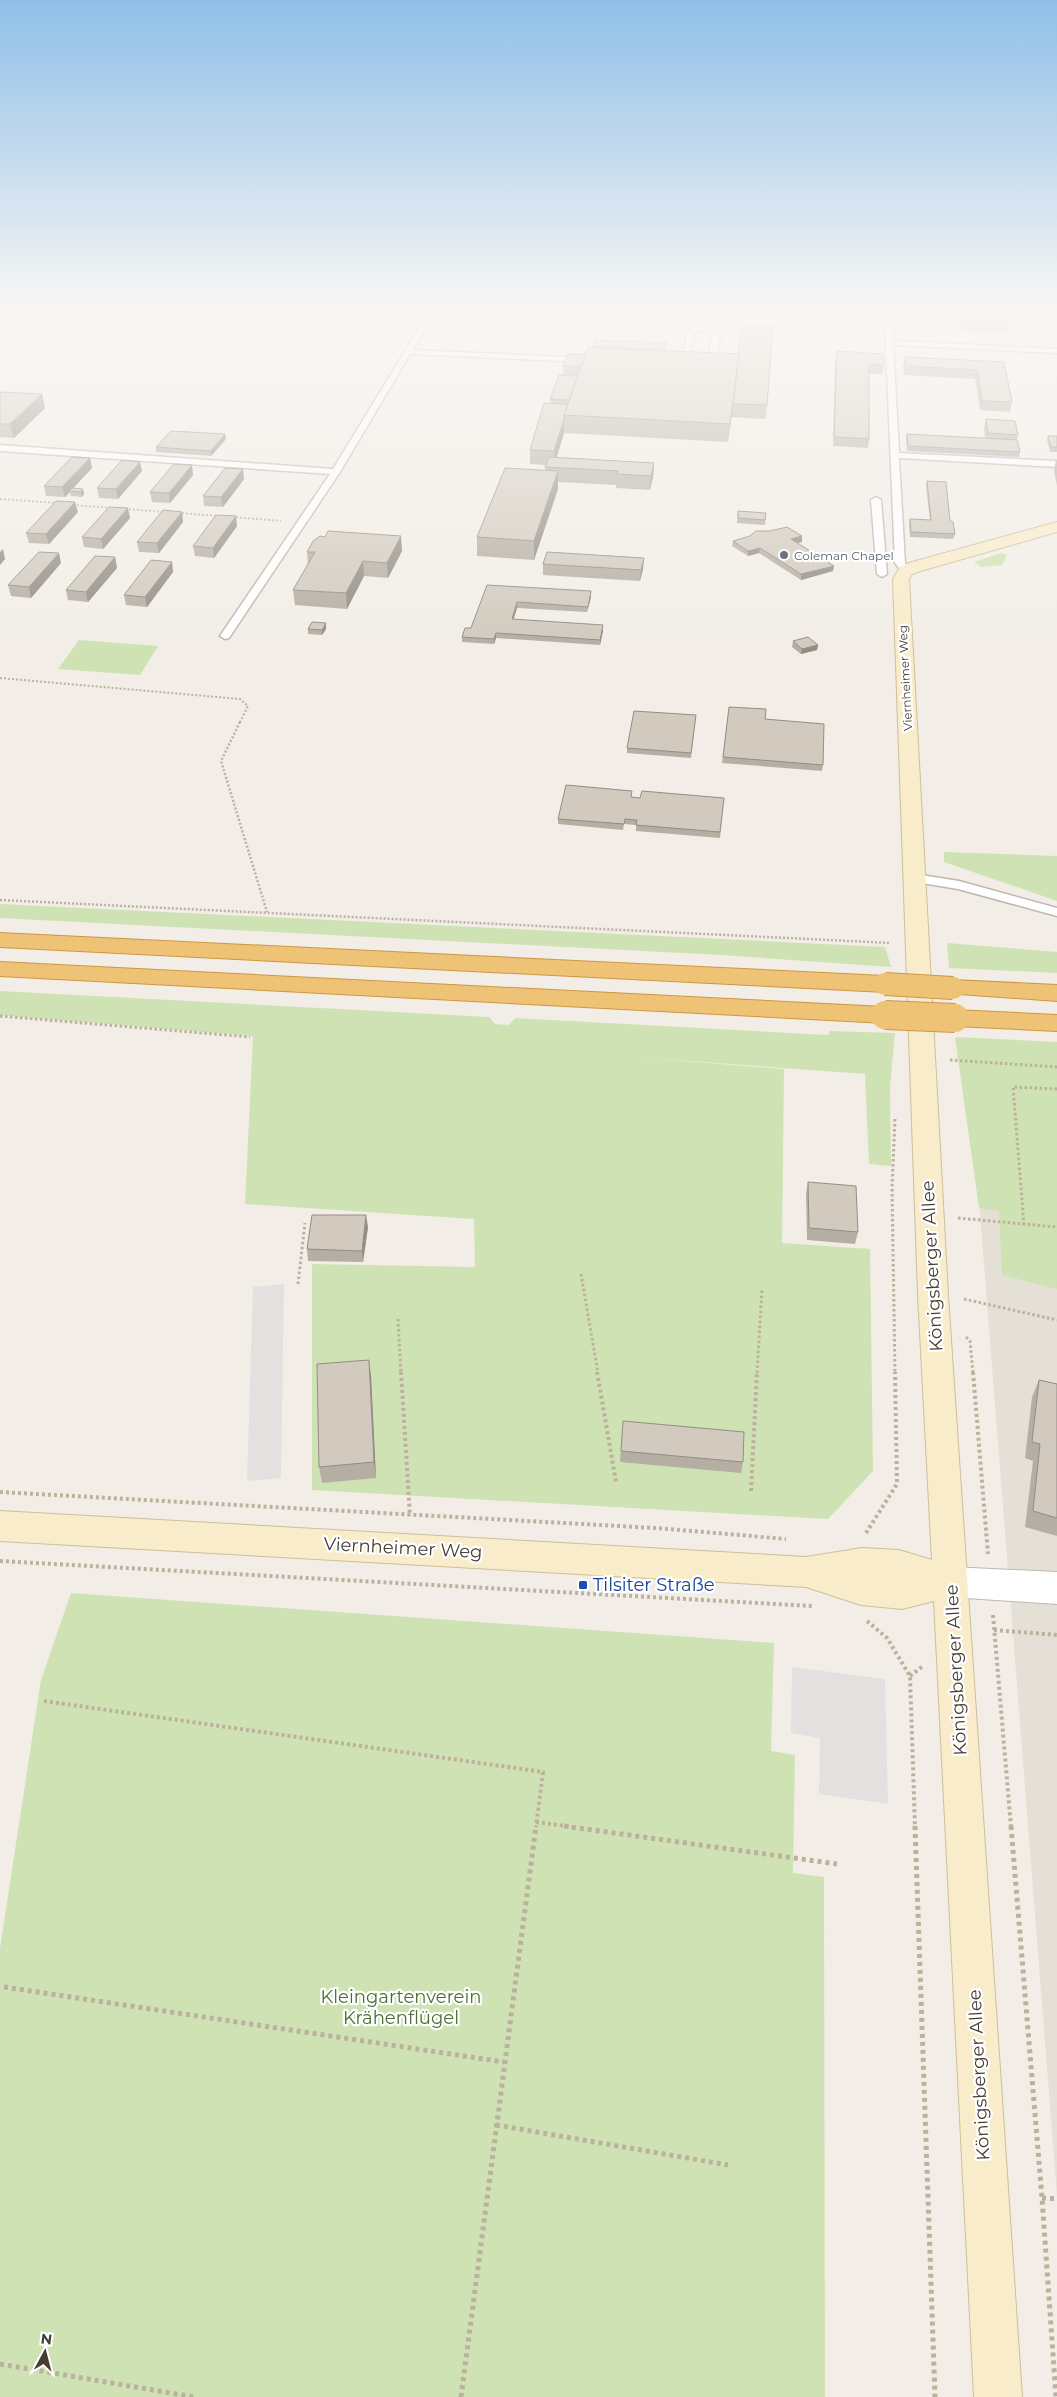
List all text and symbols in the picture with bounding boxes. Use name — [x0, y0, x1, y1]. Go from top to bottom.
place label: Coleman Chapel — [794, 548, 894, 563]
marker: Coleman Chapel — [778, 549, 790, 561]
street label: Viernheimer Weg — [895, 625, 915, 731]
street label: Königsberger Allee — [917, 1180, 947, 1352]
street label: Viernheimer Weg — [323, 1533, 483, 1563]
place label: Tilsiter Straße — [593, 1574, 715, 1596]
marker: Tilsiter Straße — [577, 1579, 589, 1591]
street label: Königsberger Allee — [941, 1584, 971, 1756]
park label: Kleingartenverein Krähenflügel — [320, 1986, 482, 2029]
street label: Königsberger Allee — [964, 1989, 994, 2161]
north arrow — [20, 2327, 70, 2377]
text: N — [40, 2329, 53, 2349]

